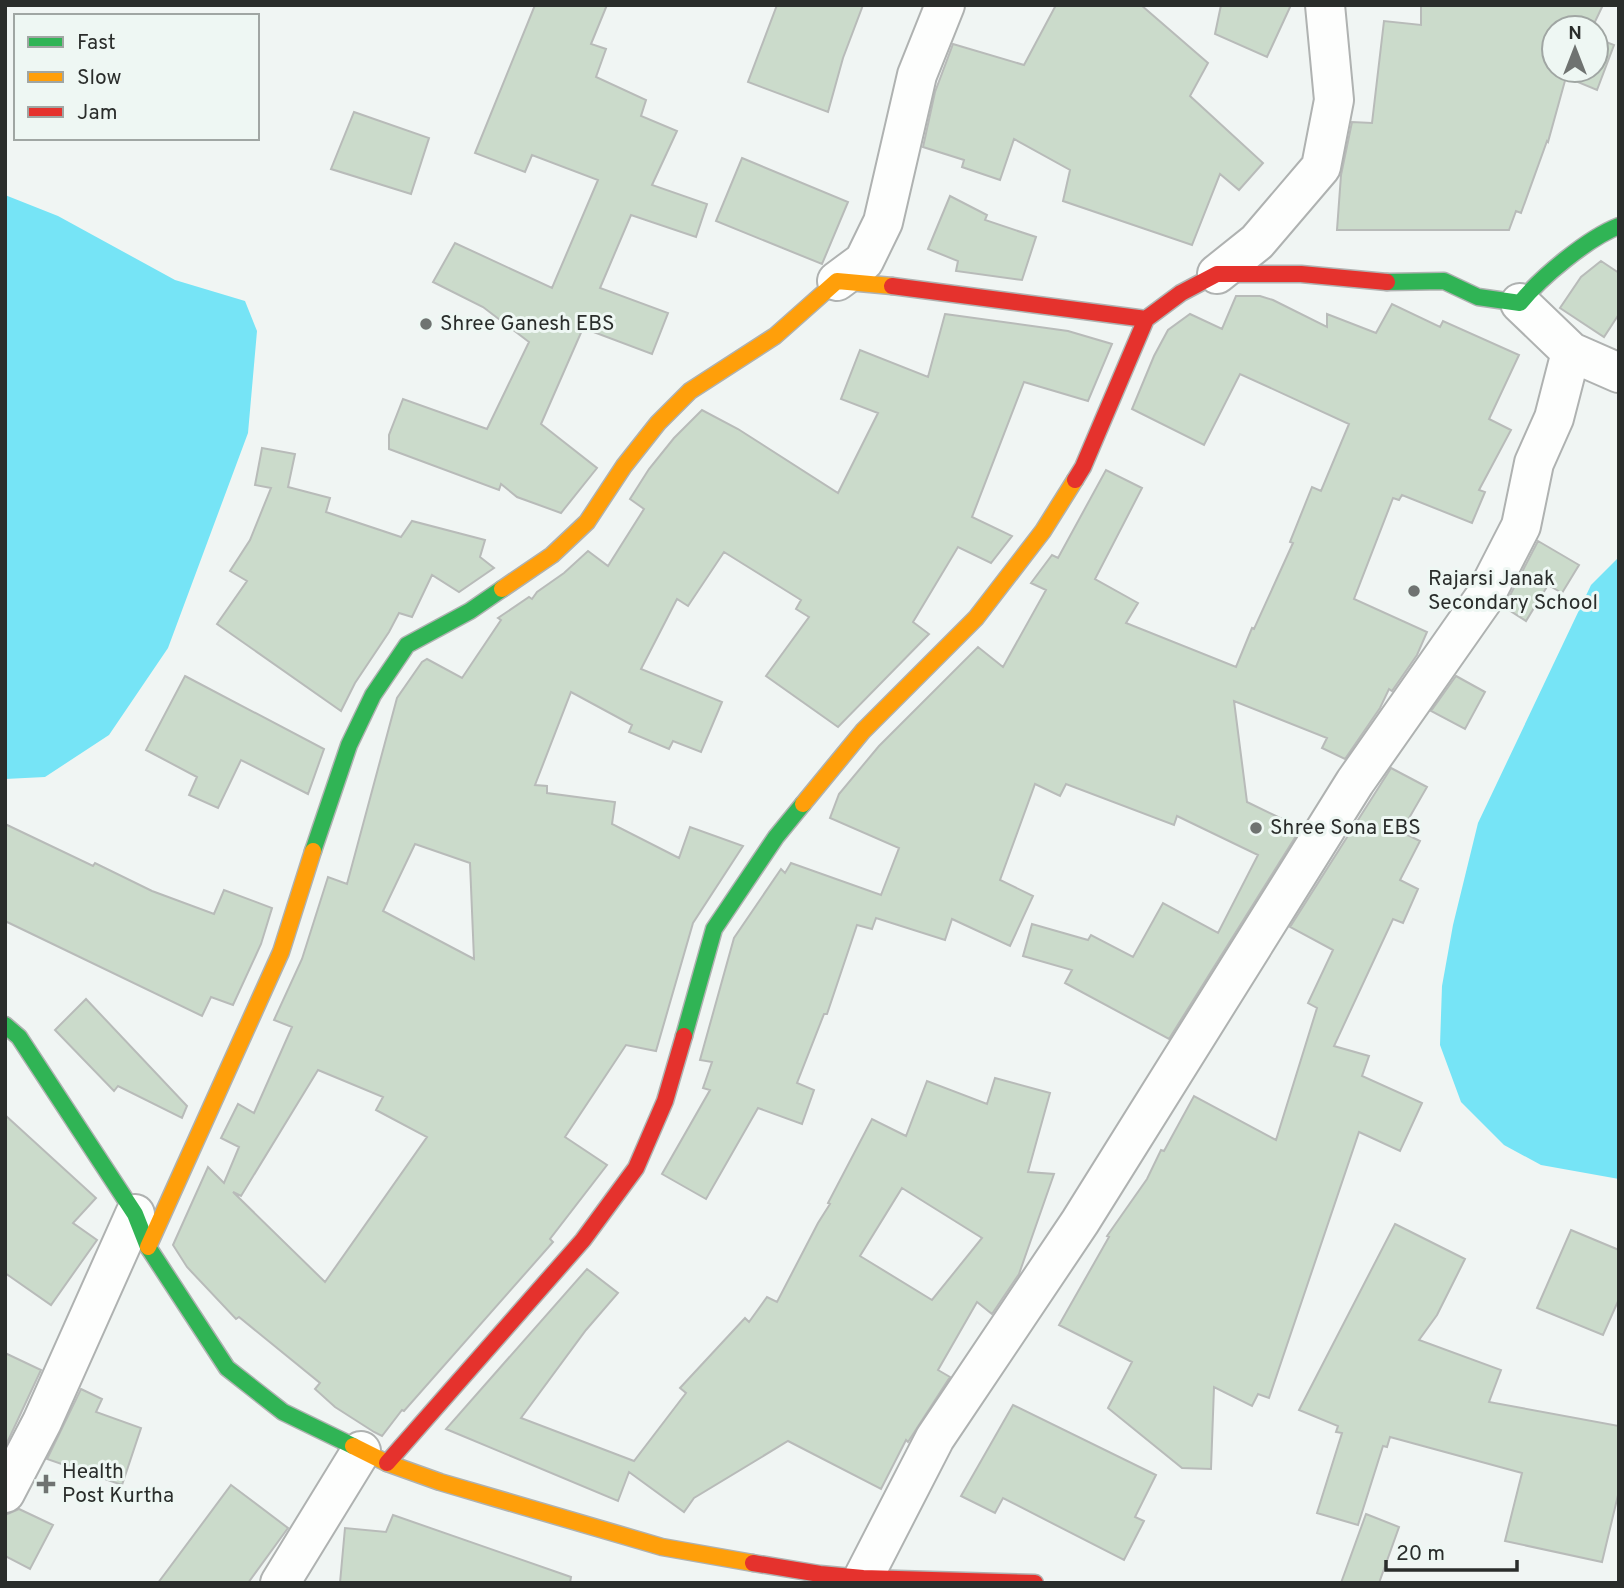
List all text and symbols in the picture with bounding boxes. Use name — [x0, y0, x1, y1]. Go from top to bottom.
legend — [14, 14, 259, 140]
north arrow — [1540, 14, 1610, 84]
text: N — [1568, 22, 1582, 46]
text: Fast — [77, 30, 116, 57]
text: Slow — [77, 65, 122, 92]
text: Jam — [77, 100, 118, 127]
place label: Shree Ganesh EBS — [440, 311, 615, 338]
marker: Shree Ganesh EBS — [418, 316, 434, 332]
place label: Rajarsi Janak Secondary School — [1428, 566, 1598, 617]
marker: Rajarsi Janak Secondary School — [1406, 583, 1422, 599]
place label: Shree Sona EBS — [1270, 815, 1421, 842]
marker: Shree Sona EBS — [1248, 820, 1264, 836]
place label: Health Post Kurtha — [62, 1459, 174, 1510]
marker: Health Post Kurtha — [36, 1474, 56, 1494]
scale bar — [1386, 1528, 1517, 1572]
text: 20 m — [1396, 1541, 1445, 1568]

